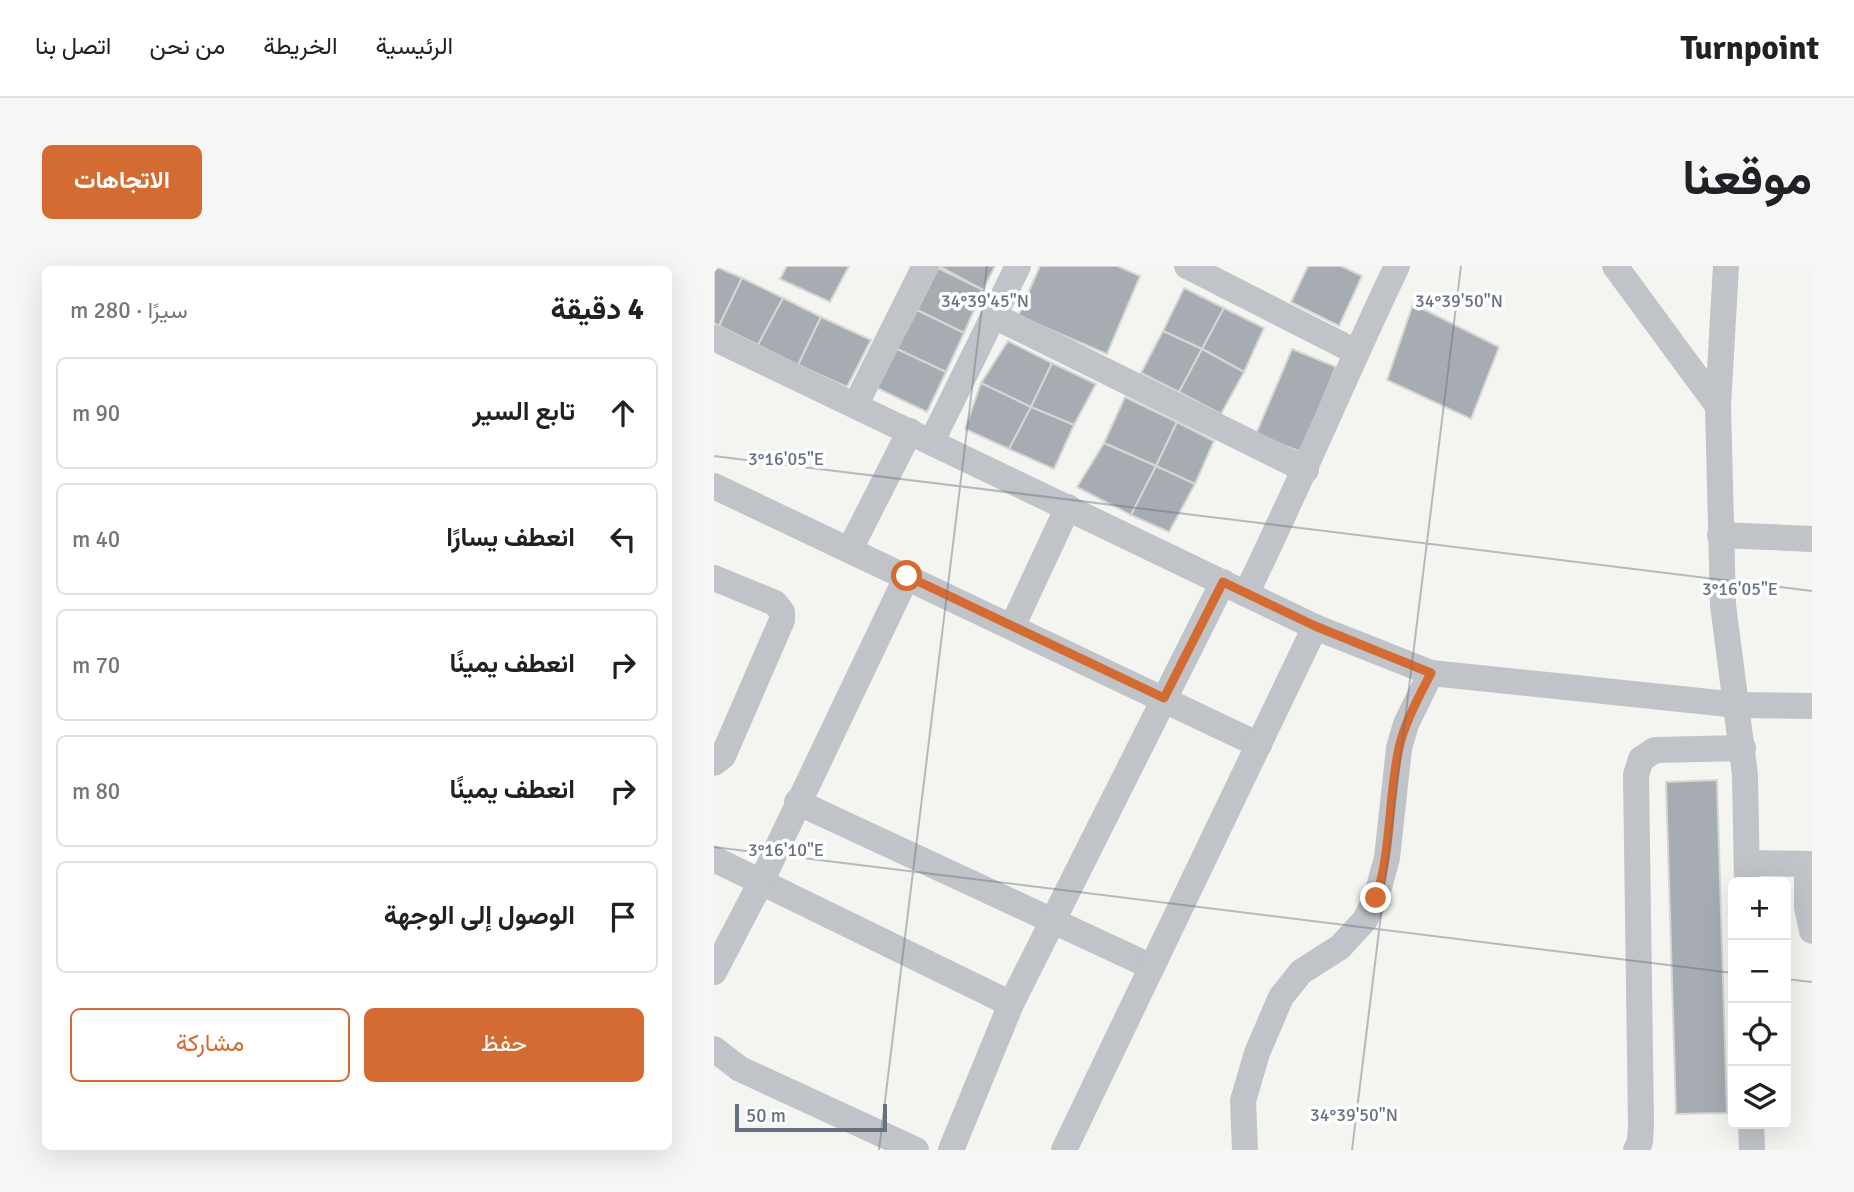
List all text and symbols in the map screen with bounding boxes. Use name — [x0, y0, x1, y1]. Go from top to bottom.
text: Turnpoint — [1681, 28, 1819, 69]
text: اتصل بنا — [35, 31, 111, 61]
text: من نحن — [149, 31, 225, 61]
text: الخريطة — [263, 31, 338, 61]
text: الرئيسية — [376, 31, 453, 61]
button: الاتجاهات — [42, 145, 202, 219]
text: موقعنا — [1682, 148, 1812, 208]
text: 34°39'45"N — [941, 290, 1029, 312]
text: 34°39'50"N — [1415, 290, 1503, 312]
text: 4 دقيقة — [550, 291, 644, 328]
text: سيرًا · 280 m — [70, 296, 188, 325]
icon: ahead — [604, 394, 642, 432]
text: تابع السير — [472, 396, 575, 428]
text: 90 m — [72, 399, 120, 428]
text: 3°16'05"E — [748, 448, 824, 470]
icon: left — [604, 520, 642, 558]
text: انعطف يسارًا — [446, 522, 575, 554]
text: 40 m — [72, 525, 120, 554]
route start — [891, 560, 922, 591]
text: 3°16'05"E — [1702, 578, 1778, 600]
icon: right — [604, 646, 642, 684]
text: انعطف يمينًا — [449, 648, 575, 680]
text: 70 m — [72, 651, 120, 680]
icon: right — [604, 772, 642, 810]
text: انعطف يمينًا — [449, 774, 575, 806]
text: 80 m — [72, 777, 120, 806]
text: 3°16'10"E — [748, 839, 824, 861]
map controls — [1728, 877, 1791, 1129]
button: + — [1728, 877, 1791, 940]
route end — [1360, 882, 1391, 913]
icon: arrive — [604, 898, 642, 936]
text: الوصول إلى الوجهة — [384, 900, 575, 932]
button: − — [1728, 940, 1791, 1003]
button: locate — [1728, 1003, 1791, 1066]
button: مشاركة — [70, 1008, 350, 1082]
button: حفظ — [364, 1008, 644, 1082]
button: layers — [1728, 1066, 1791, 1129]
scale bar — [735, 1101, 887, 1133]
text: 50 m — [746, 1104, 786, 1128]
text: 34°39'50"N — [1310, 1104, 1398, 1126]

